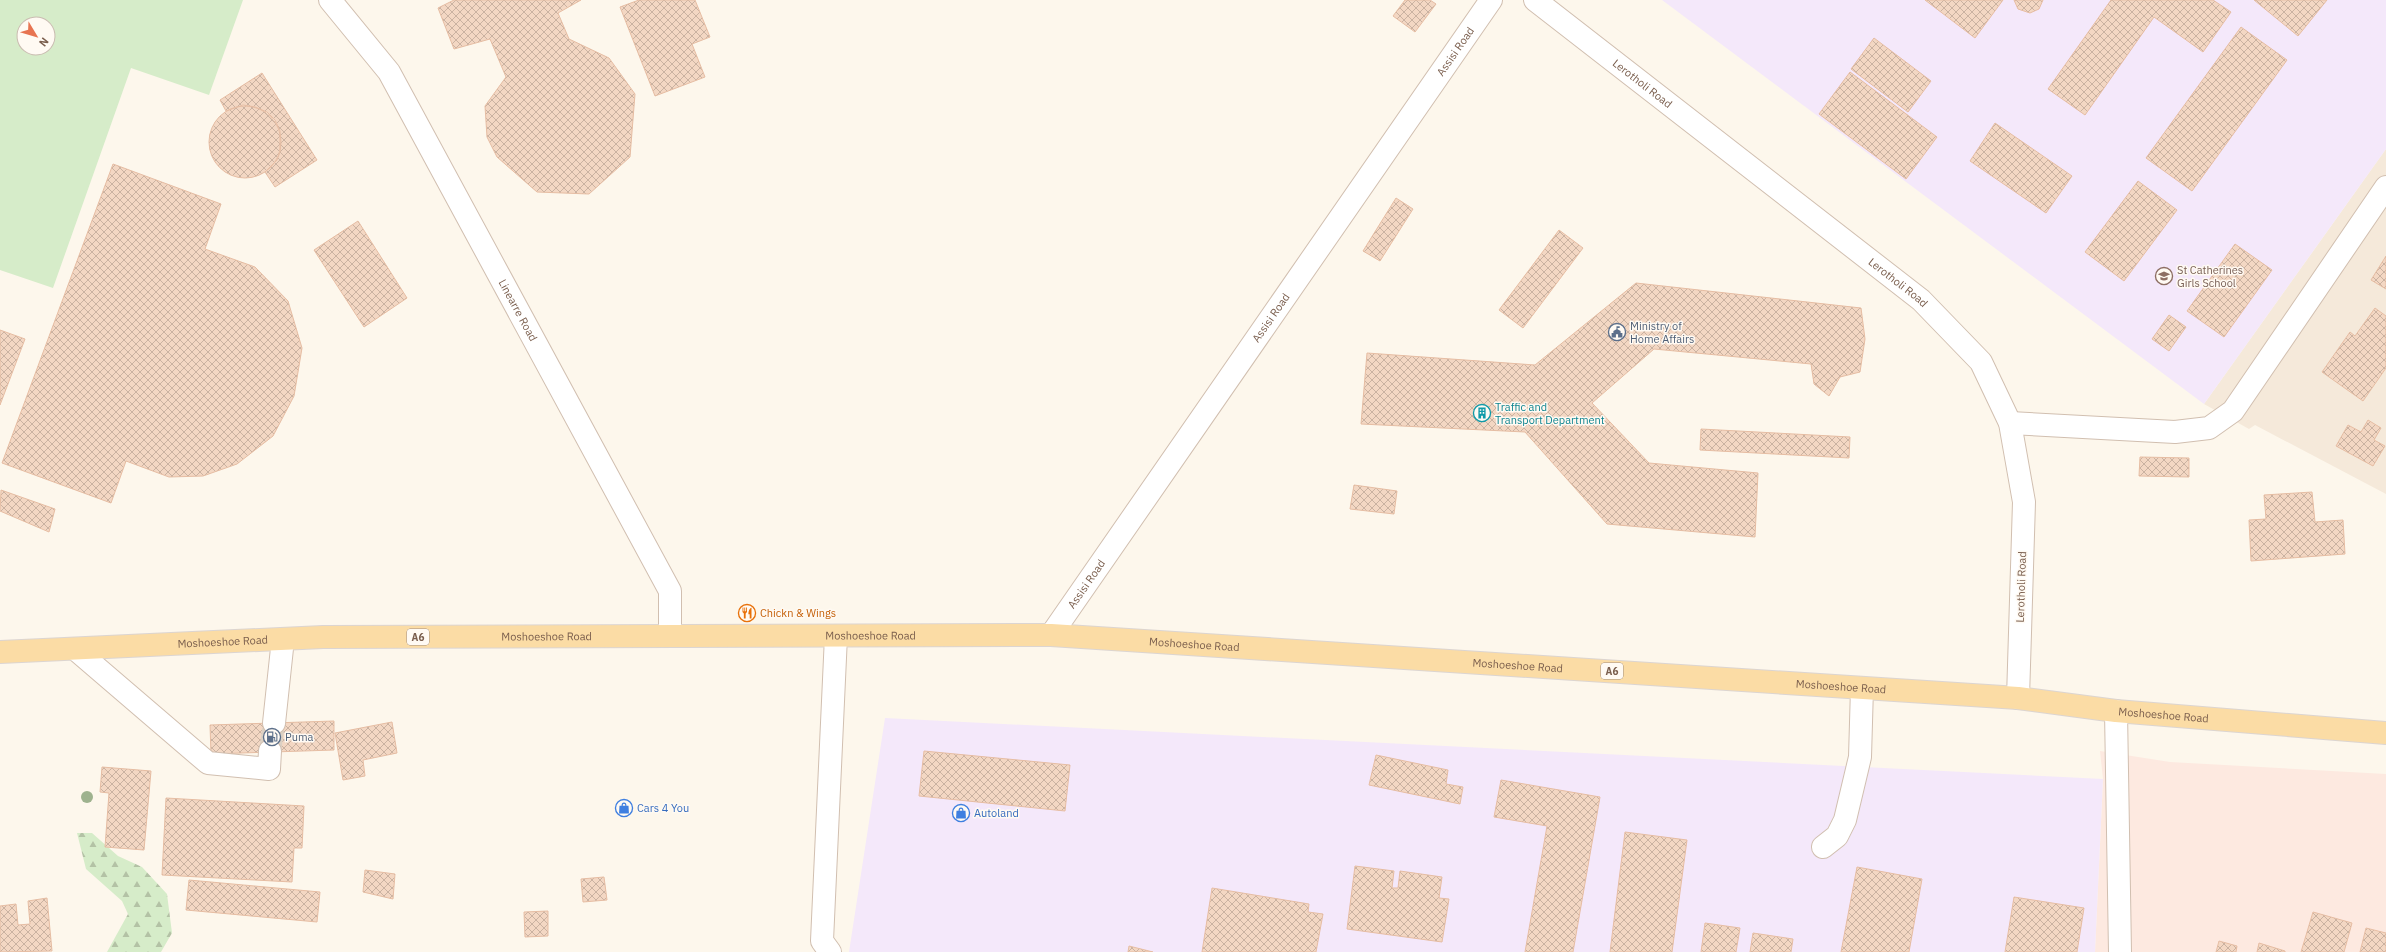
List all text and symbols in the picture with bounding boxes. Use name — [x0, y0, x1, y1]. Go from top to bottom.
north arrow — [16, 16, 56, 56]
street label: Assisi Road — [1434, 24, 1477, 79]
text: N — [36, 35, 52, 50]
street label: Lerotholi Road — [1610, 56, 1675, 111]
street label: Lerotholi Road — [1866, 255, 1931, 310]
place label: St Catherines Girls School — [2177, 263, 2243, 290]
school or university icon: St Catherines Girls School — [2154, 266, 2174, 286]
street label: Linearre Road — [496, 277, 540, 344]
street label: Assisi Road — [1249, 291, 1293, 345]
place label: Ministry of Home Affairs — [1630, 319, 1694, 346]
public building icon: Ministry of Home Affairs — [1607, 322, 1627, 342]
place label: Traffic and Transport Department — [1495, 400, 1605, 427]
building icon: Traffic and Transport Department — [1472, 403, 1492, 423]
street label: Lerotholi Road — [2013, 551, 2029, 623]
street label: Assisi Road — [1064, 557, 1108, 611]
restaurant icon: Chickn & Wings — [737, 603, 757, 623]
place label: Chickn & Wings — [760, 606, 836, 620]
street label: Moshoeshoe Road — [825, 628, 916, 643]
road number: A6 — [407, 629, 429, 645]
street label: Moshoeshoe Road — [501, 629, 592, 644]
street label: Moshoeshoe Road — [177, 633, 268, 651]
street label: Moshoeshoe Road — [1149, 634, 1240, 654]
street label: Moshoeshoe Road — [1472, 655, 1563, 675]
road number: A6 — [1601, 663, 1623, 679]
street label: Moshoeshoe Road — [1795, 677, 1887, 696]
street label: Moshoeshoe Road — [2118, 704, 2209, 726]
fuel station icon: Puma — [262, 727, 282, 747]
place label: Puma — [285, 730, 314, 744]
shop icon: Cars 4 You — [614, 798, 634, 818]
place label: Cars 4 You — [637, 801, 689, 815]
shop icon: Autoland — [951, 803, 971, 823]
place label: Autoland — [974, 806, 1019, 820]

